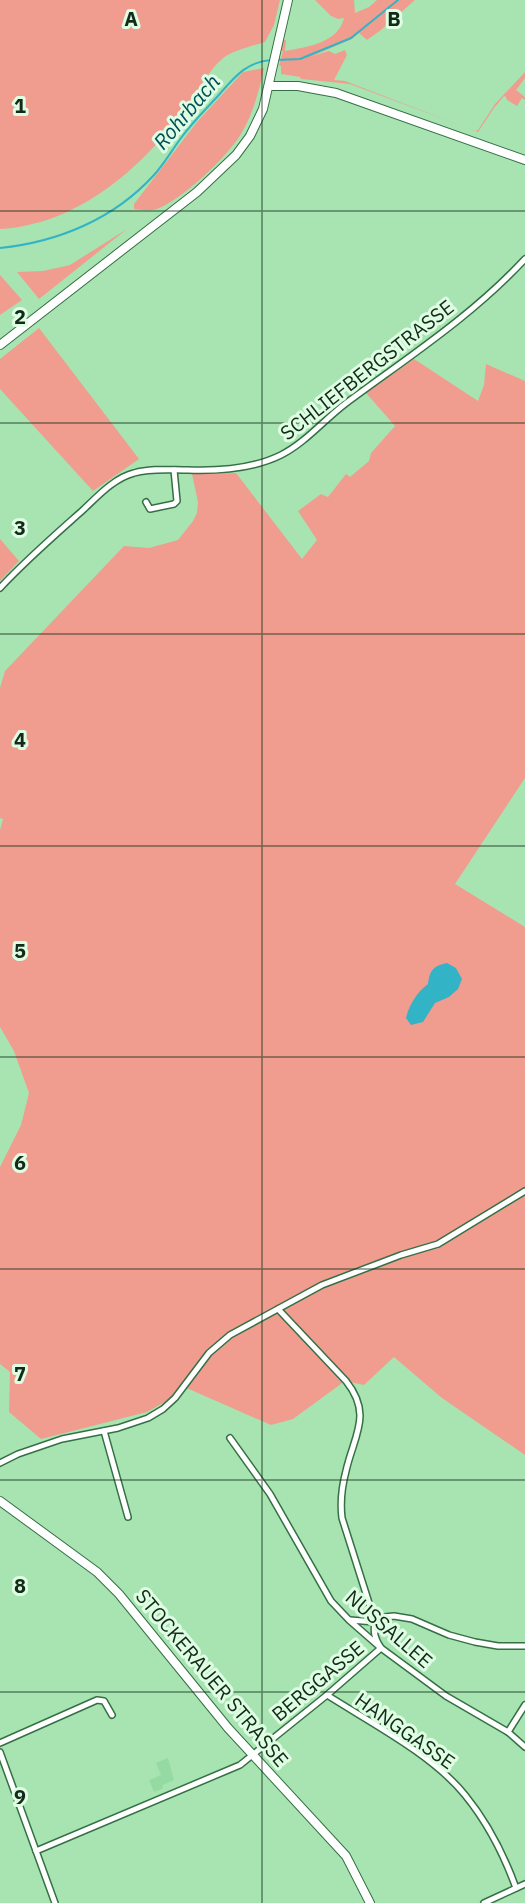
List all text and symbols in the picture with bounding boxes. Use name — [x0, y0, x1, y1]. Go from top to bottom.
text: A — [124, 5, 138, 32]
text: B — [387, 5, 401, 32]
water label: Rohrbach — [147, 68, 226, 155]
text: 1 — [14, 92, 26, 119]
street label: SCHLIEFBERGSTRASSE — [274, 293, 459, 446]
text: 2 — [14, 303, 26, 330]
text: 3 — [14, 514, 26, 541]
text: 4 — [14, 726, 26, 753]
text: 5 — [14, 937, 26, 964]
text: 6 — [14, 1149, 26, 1176]
text: 7 — [14, 1360, 26, 1387]
text: 8 — [14, 1572, 26, 1599]
street label: STOCKERAUER STRASSE — [130, 1583, 295, 1772]
street label: NUSSALLEE — [340, 1583, 439, 1674]
street label: BERGGASSE — [266, 1634, 370, 1727]
street label: HANGGASSE — [350, 1686, 461, 1775]
text: 9 — [14, 1783, 26, 1810]

